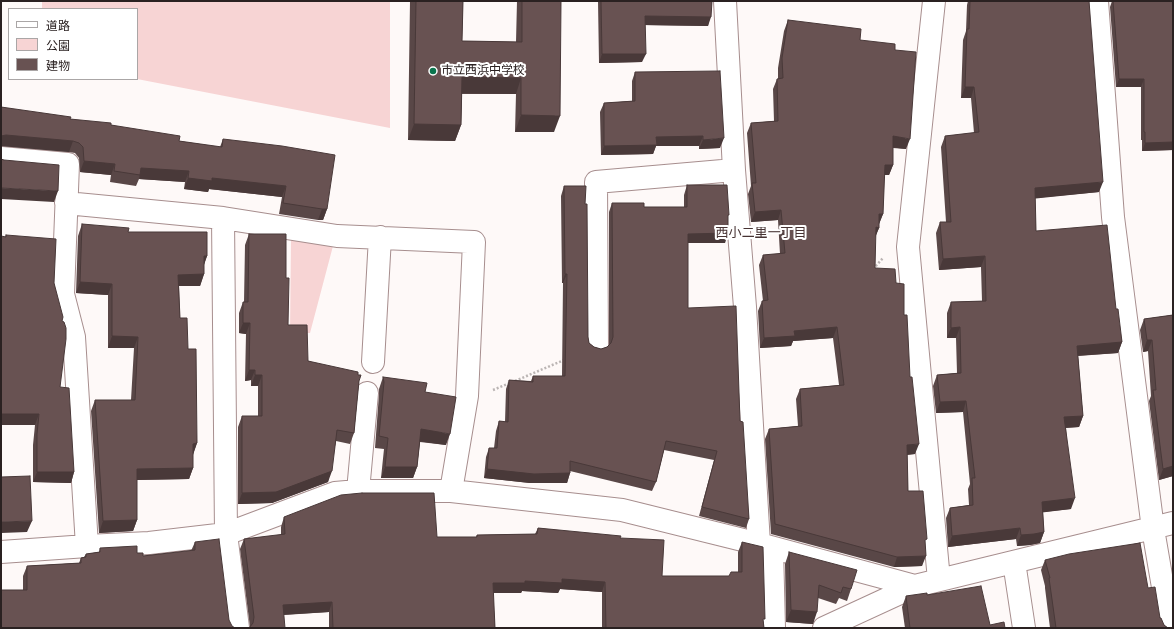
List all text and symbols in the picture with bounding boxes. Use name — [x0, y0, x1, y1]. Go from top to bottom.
legend — [8, 8, 138, 80]
text: 道路 — [46, 18, 70, 33]
text: 公園 — [46, 38, 70, 53]
text: 建物 — [46, 58, 70, 73]
place label: 市立西浜中学校 — [441, 64, 525, 78]
marker: 市立西浜中学校 — [428, 66, 438, 76]
district label: 西小二里一丁目 — [716, 225, 806, 241]

